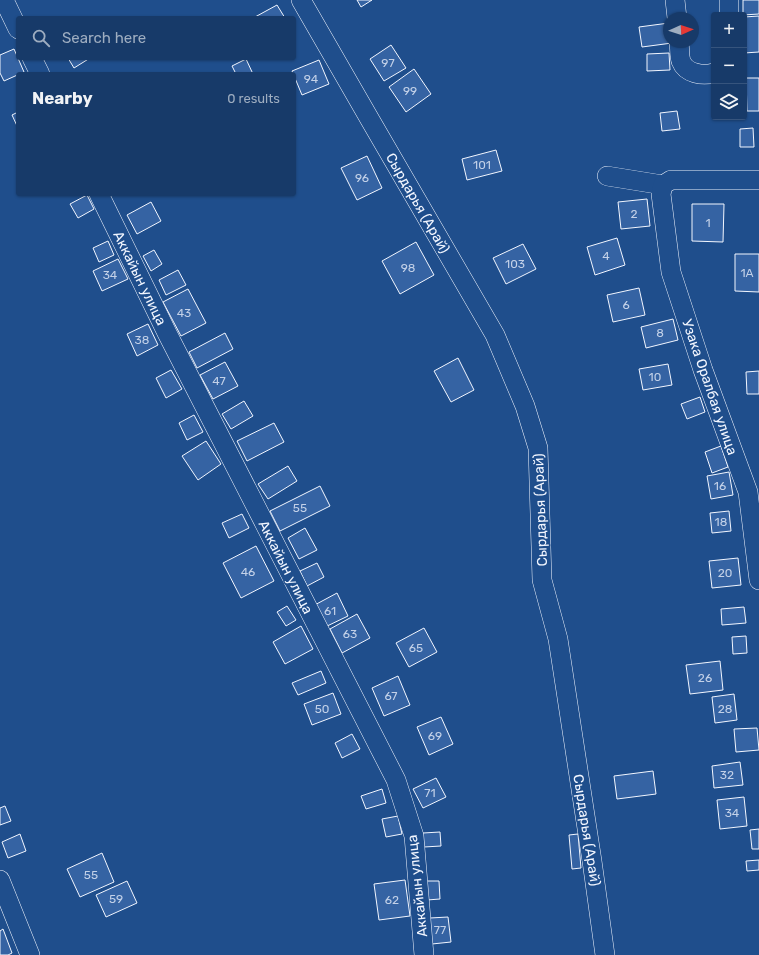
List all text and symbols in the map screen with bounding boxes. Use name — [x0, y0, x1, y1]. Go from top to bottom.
north arrow — [663, 12, 699, 48]
map controls — [711, 12, 747, 120]
button: + — [711, 12, 747, 48]
search box — [16, 16, 296, 60]
icon: search — [30, 27, 52, 49]
text: Search here — [62, 29, 146, 47]
button: − — [711, 48, 747, 84]
house number: 97 — [381, 56, 395, 70]
house number: 94 — [304, 72, 319, 86]
house number: 99 — [403, 84, 417, 98]
button: layers — [711, 84, 747, 120]
text: Nearby — [32, 88, 93, 108]
text: 0 results — [227, 91, 280, 106]
street label: Сырдарья (Арай) — [382, 150, 453, 256]
house number: 101 — [473, 158, 491, 172]
house number: 96 — [355, 171, 369, 185]
house number: 2 — [630, 207, 638, 221]
house number: 1 — [705, 216, 711, 230]
street label: Аккайын улица — [109, 228, 170, 328]
house number: 4 — [602, 249, 610, 263]
house number: 103 — [505, 257, 525, 271]
house number: 98 — [401, 261, 415, 275]
house number: 1А — [740, 266, 754, 280]
house number: 34 — [103, 268, 118, 282]
house number: 6 — [622, 298, 630, 312]
house number: 43 — [177, 306, 191, 320]
street label: Узака Оралбая улица — [678, 317, 741, 457]
house number: 8 — [656, 326, 664, 340]
house number: 38 — [135, 333, 149, 347]
house number: 10 — [649, 370, 661, 384]
house number: 47 — [212, 374, 226, 388]
street label: Сырдарья (Арай) — [530, 453, 551, 567]
house number: 16 — [714, 479, 726, 493]
house number: 55 — [293, 501, 307, 515]
house number: 18 — [715, 515, 727, 529]
street label: Аккайын улица — [255, 518, 316, 617]
house number: 46 — [241, 565, 255, 579]
house number: 20 — [718, 566, 732, 580]
house number: 61 — [324, 604, 336, 618]
house number: 63 — [343, 627, 357, 641]
house number: 65 — [409, 641, 423, 655]
house number: 26 — [698, 671, 712, 685]
house number: 67 — [384, 689, 398, 703]
house number: 50 — [315, 702, 329, 716]
house number: 28 — [718, 702, 732, 716]
house number: 69 — [428, 729, 442, 743]
house number: 32 — [720, 768, 734, 782]
street label: Сырдарья (Арай) — [569, 773, 604, 887]
house number: 71 — [424, 786, 436, 800]
house number: 34 — [725, 806, 740, 820]
street label: Аккайын улица — [404, 834, 431, 938]
house number: 55 — [84, 868, 98, 882]
house number: 59 — [109, 892, 123, 906]
house number: 62 — [385, 893, 399, 907]
house number: 77 — [434, 923, 446, 937]

